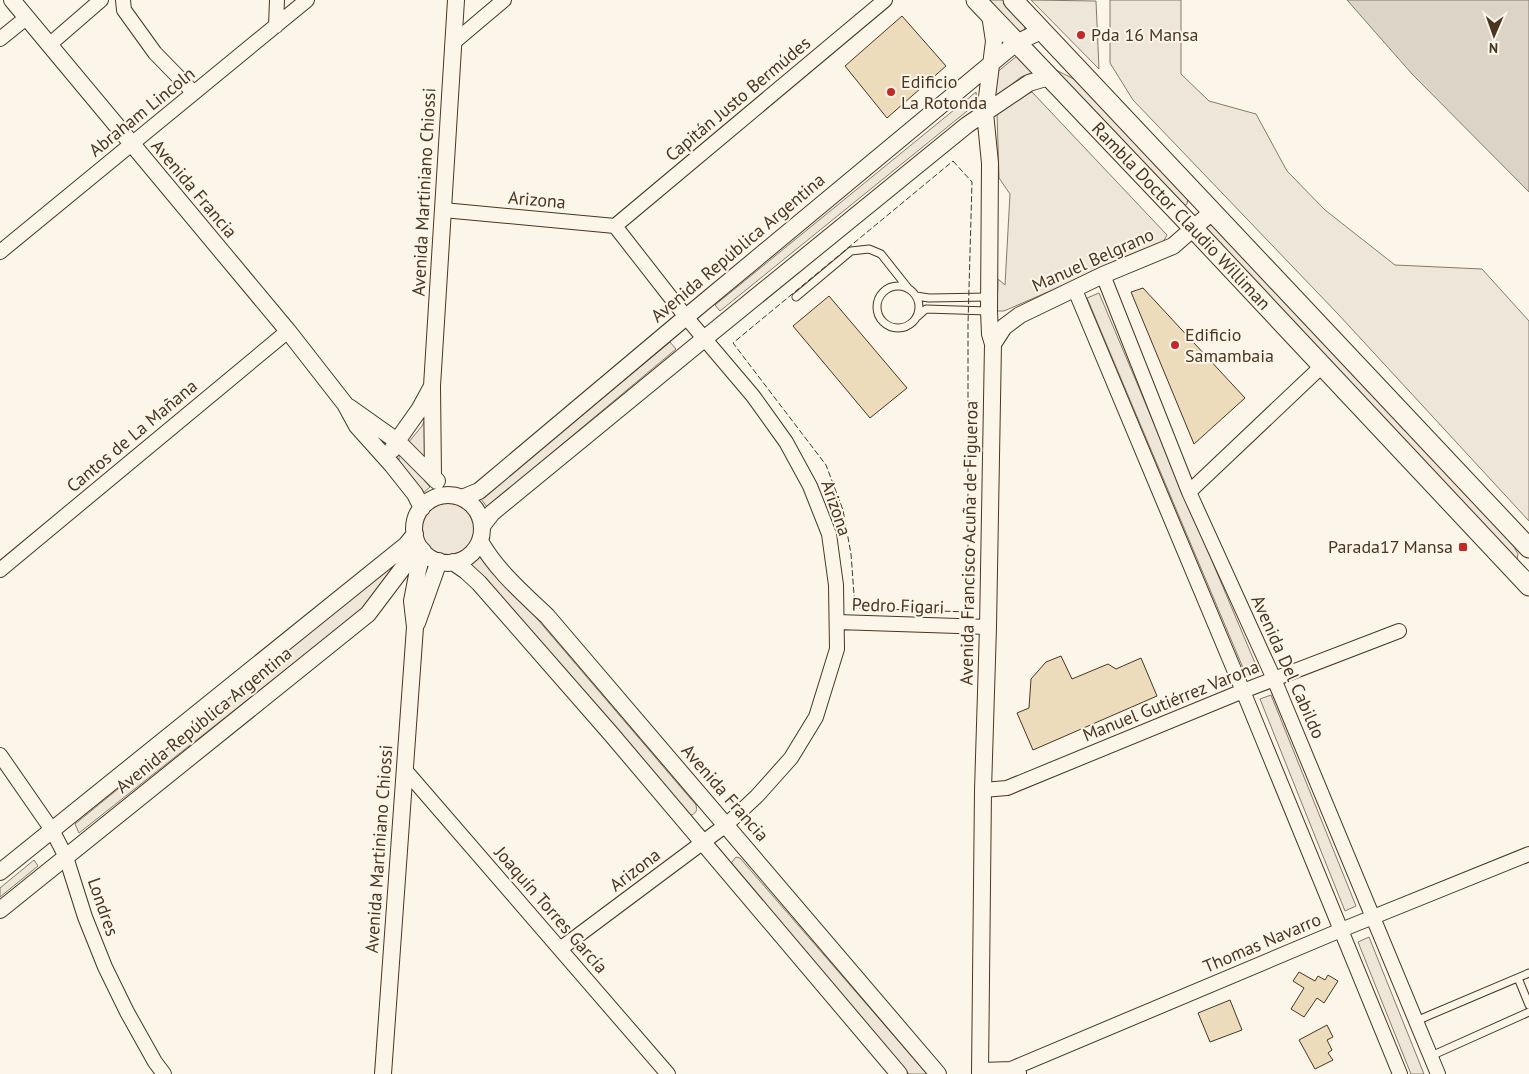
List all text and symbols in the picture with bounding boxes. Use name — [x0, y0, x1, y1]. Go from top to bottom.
north arrow — [1469, 10, 1519, 60]
place label: Pda 16 Mansa — [1091, 23, 1198, 46]
marker: Pda 16 Mansa — [1075, 29, 1087, 41]
street label: Capitán Justo Bermúdes — [660, 31, 815, 166]
text: N — [1489, 39, 1498, 57]
street label: Abraham Lincoln — [84, 62, 199, 161]
place label: Edificio La Rotonda — [901, 70, 987, 114]
marker: Edificio La Rotonda — [885, 86, 897, 98]
street label: Avenida Martiniano Chiossi — [407, 87, 440, 297]
street label: Rambla Doctor Claudio Williman — [1087, 117, 1276, 315]
street label: Avenida Francia — [146, 135, 242, 243]
street label: Avenida República Argentina — [646, 168, 829, 327]
street label: Arizona — [507, 186, 567, 213]
street label: Manuel Belgrano — [1028, 222, 1157, 297]
place label: Edificio Samambaia — [1185, 323, 1274, 367]
marker: Edificio Samambaia — [1169, 339, 1181, 351]
street label: Cantos de La Mañana — [62, 374, 202, 497]
street label: Avenida Francisco Acuña de Figueroa — [955, 401, 982, 685]
street label: Arizona — [816, 477, 857, 539]
place label: Parada17 Mansa — [1328, 535, 1453, 558]
marker: Parada17 Mansa — [1457, 541, 1469, 553]
street label: Avenida Del Cabildo — [1247, 591, 1330, 742]
street label: Pedro Figari — [851, 592, 945, 619]
street label: Avenida República Argentina — [111, 641, 296, 798]
street label: Manuel Gutiérrez Varona — [1079, 655, 1262, 746]
street label: Avenida Francia — [677, 739, 774, 846]
street label: Avenida Martiniano Chiossi — [360, 744, 397, 954]
street label: Joaquín Torres García — [489, 841, 613, 978]
street label: Arizona — [605, 843, 665, 896]
street label: Londres — [83, 875, 124, 939]
street label: Thomas Navarro — [1199, 907, 1324, 978]

